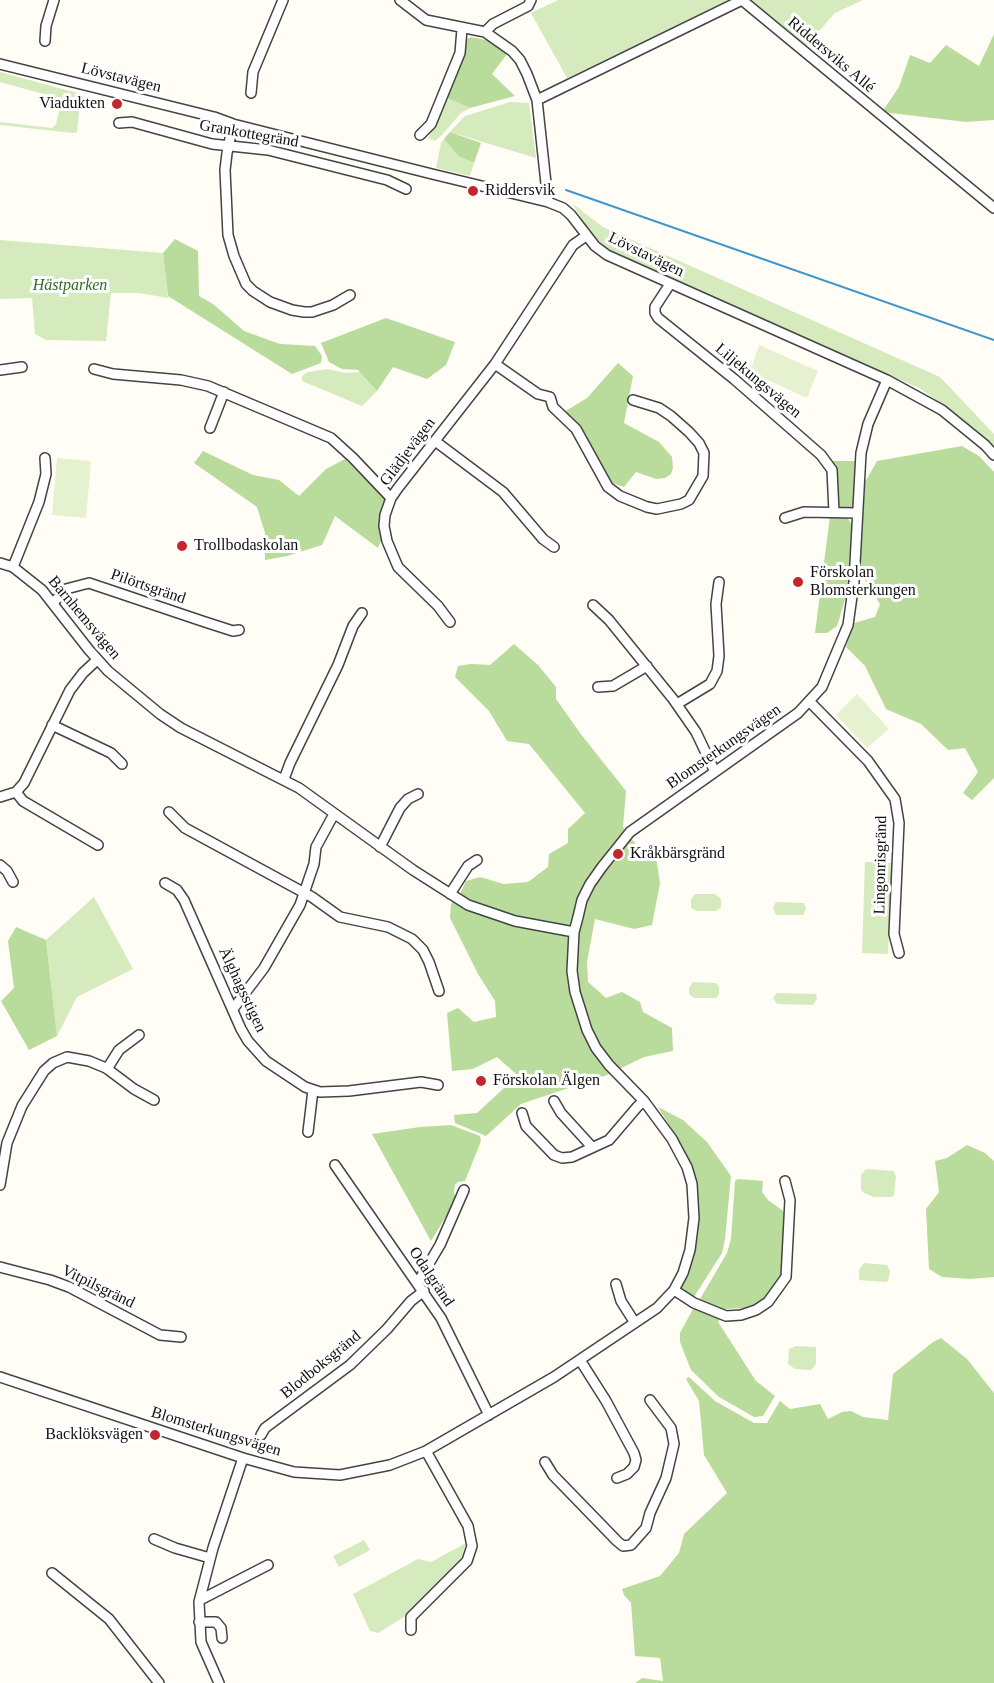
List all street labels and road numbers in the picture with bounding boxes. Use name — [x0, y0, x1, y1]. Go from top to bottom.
street label: Riddersviks Allé — [783, 13, 879, 97]
street label: Lövstavägen — [79, 59, 163, 97]
street label: Grankottegränd — [198, 116, 300, 152]
street label: Lövstavägen — [605, 228, 687, 282]
street label: Liljekungsvägen — [711, 339, 805, 423]
street label: Glädjevägen — [376, 414, 440, 490]
street label: Pilörtsgränd — [108, 565, 188, 609]
street label: Barnhemsvägen — [44, 572, 124, 664]
street label: Blomsterkungsvägen — [663, 700, 785, 794]
street label: Lingonrisgränd — [871, 816, 891, 914]
street label: Älghagsstigen — [214, 944, 270, 1036]
street label: Odalgränd — [404, 1244, 458, 1310]
street label: Vitpilsgränd — [58, 1261, 138, 1313]
street label: Blodboksgränd — [277, 1327, 365, 1403]
street label: Blomsterkungsvägen — [149, 1403, 283, 1461]

